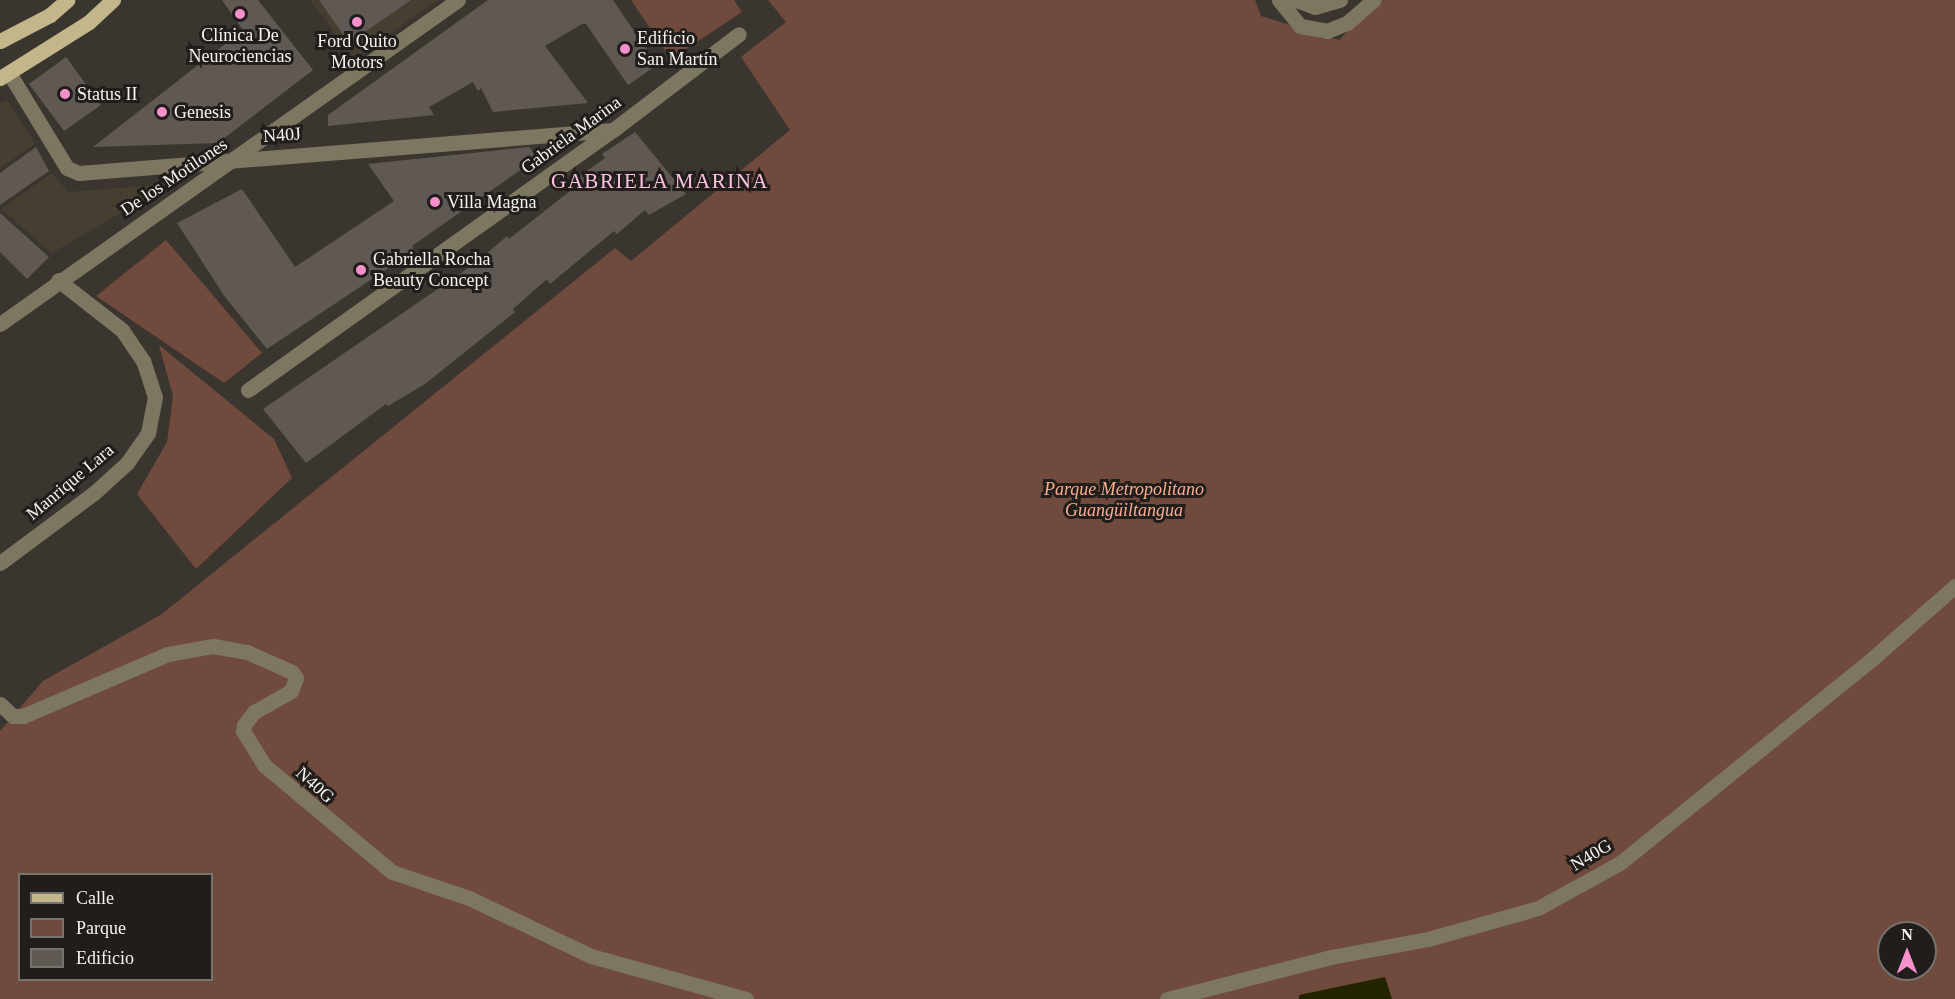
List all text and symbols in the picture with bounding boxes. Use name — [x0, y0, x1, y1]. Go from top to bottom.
marker: Clínica De Neurociencias — [231, 5, 249, 23]
marker: Ford Quito Motors — [350, 15, 364, 29]
place label: Clínica De Neurociencias — [189, 25, 291, 68]
place label: Edificio San Martín — [637, 28, 717, 70]
place label: Ford Quito Motors — [317, 31, 397, 74]
marker: Edificio San Martín — [618, 42, 632, 56]
place label: Status II — [77, 83, 137, 105]
marker: Status II — [58, 87, 72, 101]
street label: Gabriela Marina — [517, 91, 625, 179]
place label: Genesis — [174, 101, 231, 123]
marker: Genesis — [155, 105, 169, 119]
street label: N40J — [262, 123, 302, 147]
street label: De los Motilones — [117, 133, 231, 221]
district label: GABRIELA MARINA — [550, 168, 770, 194]
place label: Villa Magna — [447, 191, 536, 213]
marker: Villa Magna — [428, 195, 442, 209]
place label: Gabriella Rocha Beauty Concept — [373, 249, 490, 292]
marker: Gabriella Rocha Beauty Concept — [354, 263, 368, 277]
street label: Manrique Lara — [22, 439, 118, 525]
park label: Parque Metropolitano Guangüiltangua — [1044, 479, 1204, 522]
street label: N40G — [291, 762, 339, 808]
street label: N40G — [1567, 834, 1615, 876]
legend — [18, 873, 213, 981]
text: Calle — [76, 888, 114, 908]
text: Parque — [76, 918, 126, 938]
north arrow — [1877, 921, 1937, 981]
text: N — [1901, 926, 1913, 943]
text: Edificio — [76, 948, 134, 968]

